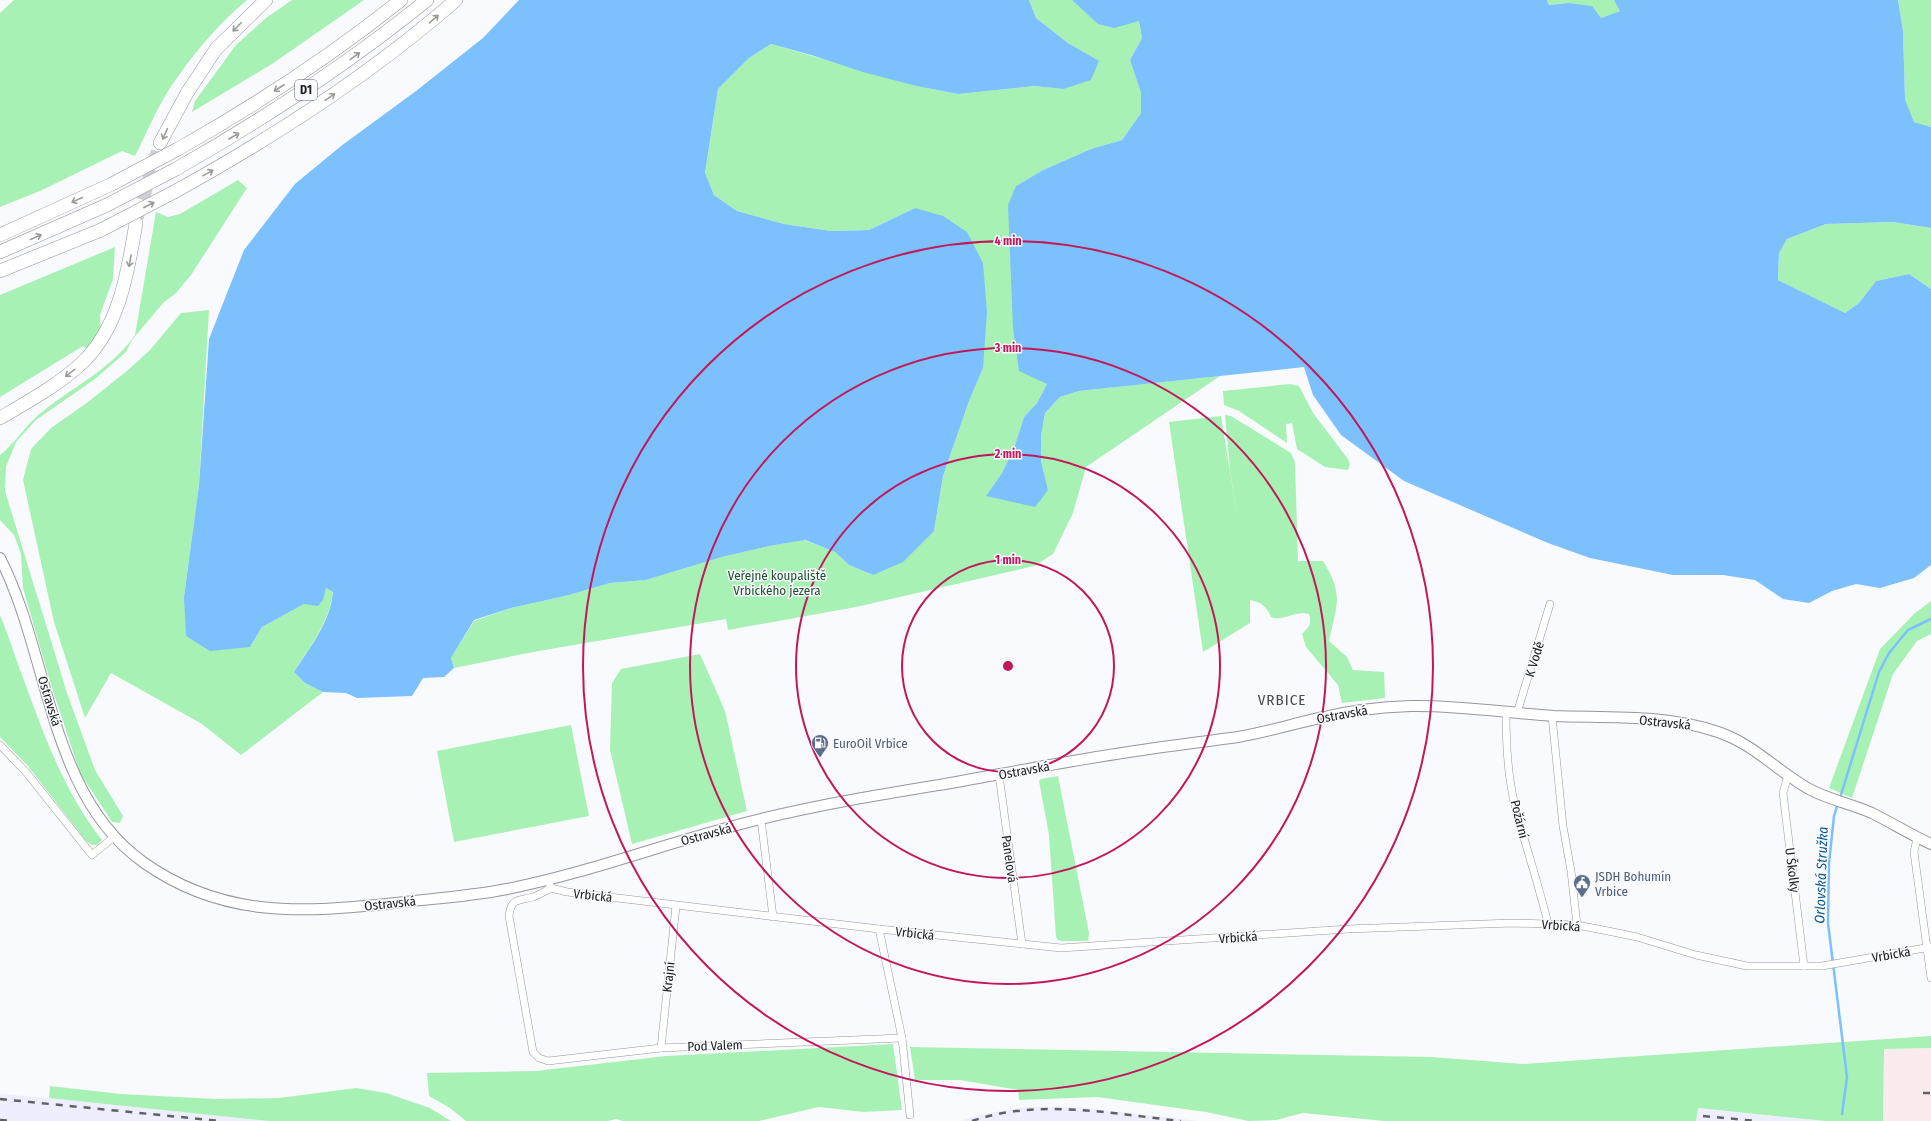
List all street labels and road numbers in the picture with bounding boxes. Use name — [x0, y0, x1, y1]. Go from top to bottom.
road number: D1 — [295, 80, 317, 100]
street label: K Vodě — [1522, 640, 1547, 679]
street label: Ostravská — [35, 674, 64, 728]
street label: Ostravská — [1315, 703, 1369, 726]
street label: Ostravská — [1638, 712, 1691, 733]
street label: Ostravská — [997, 759, 1051, 782]
street label: Požární — [1507, 798, 1532, 840]
street label: Ostravská — [679, 821, 733, 848]
street label: Panelová — [999, 834, 1020, 884]
street label: U Školky — [1782, 847, 1803, 894]
street label: Vrbická — [573, 886, 613, 905]
street label: Ostravská — [364, 893, 417, 914]
street label: Vrbická — [1541, 917, 1581, 934]
street label: Vrbická — [895, 924, 935, 943]
street label: Vrbická — [1218, 929, 1258, 946]
street label: Vrbická — [1871, 944, 1912, 965]
street label: Krajní — [659, 961, 678, 993]
street label: Pod Valem — [687, 1037, 743, 1054]

